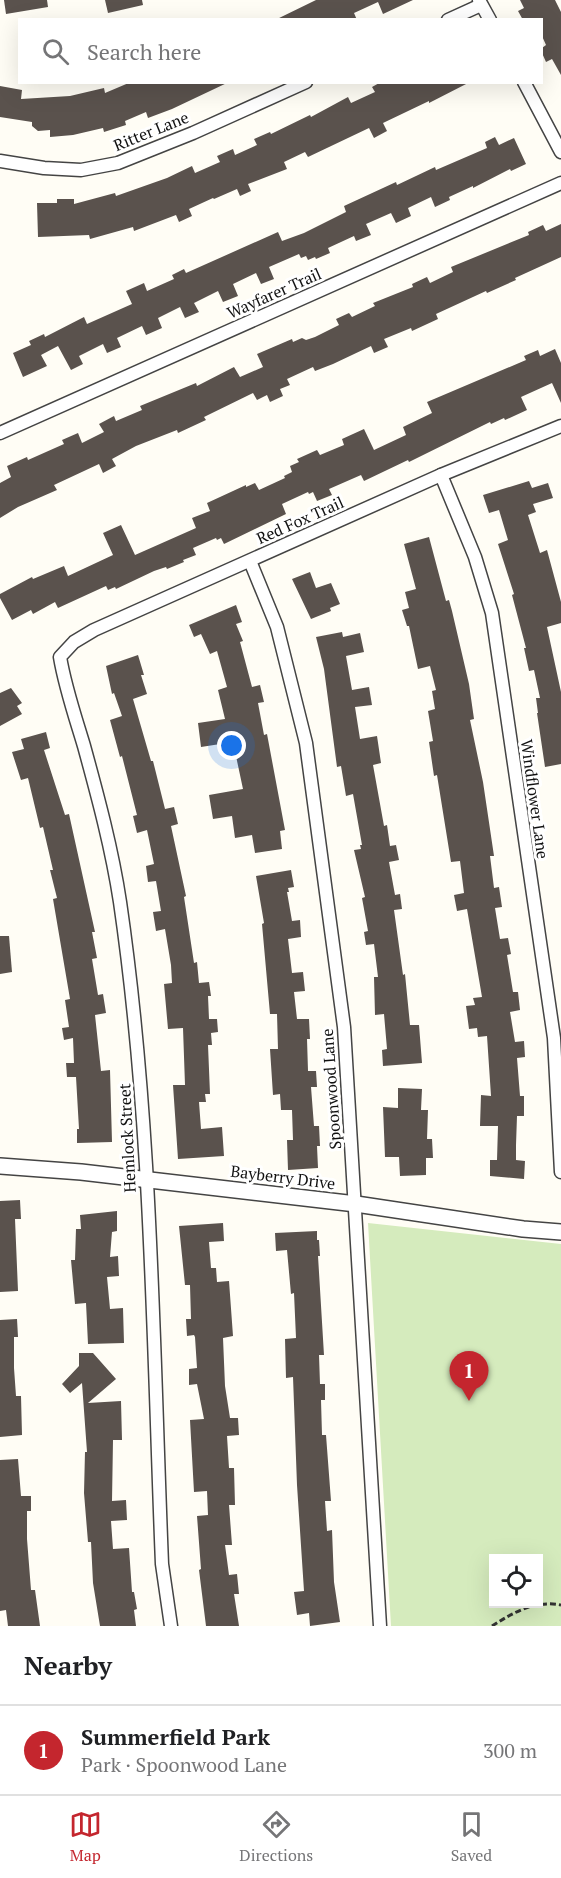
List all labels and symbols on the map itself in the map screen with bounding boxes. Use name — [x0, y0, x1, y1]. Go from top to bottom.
street label: Ritter Lane — [110, 106, 192, 156]
street label: Wayfarer Trail — [223, 262, 325, 324]
street label: Red Fox Trail — [253, 491, 347, 549]
your location — [217, 731, 246, 760]
street label: Windflower Lane — [516, 738, 554, 860]
street label: Spoonwood Lane — [316, 1028, 346, 1150]
street label: Hemlock Street — [113, 1083, 141, 1193]
street label: Bayberry Drive — [229, 1160, 337, 1194]
pin: 1 — [450, 1352, 488, 1401]

